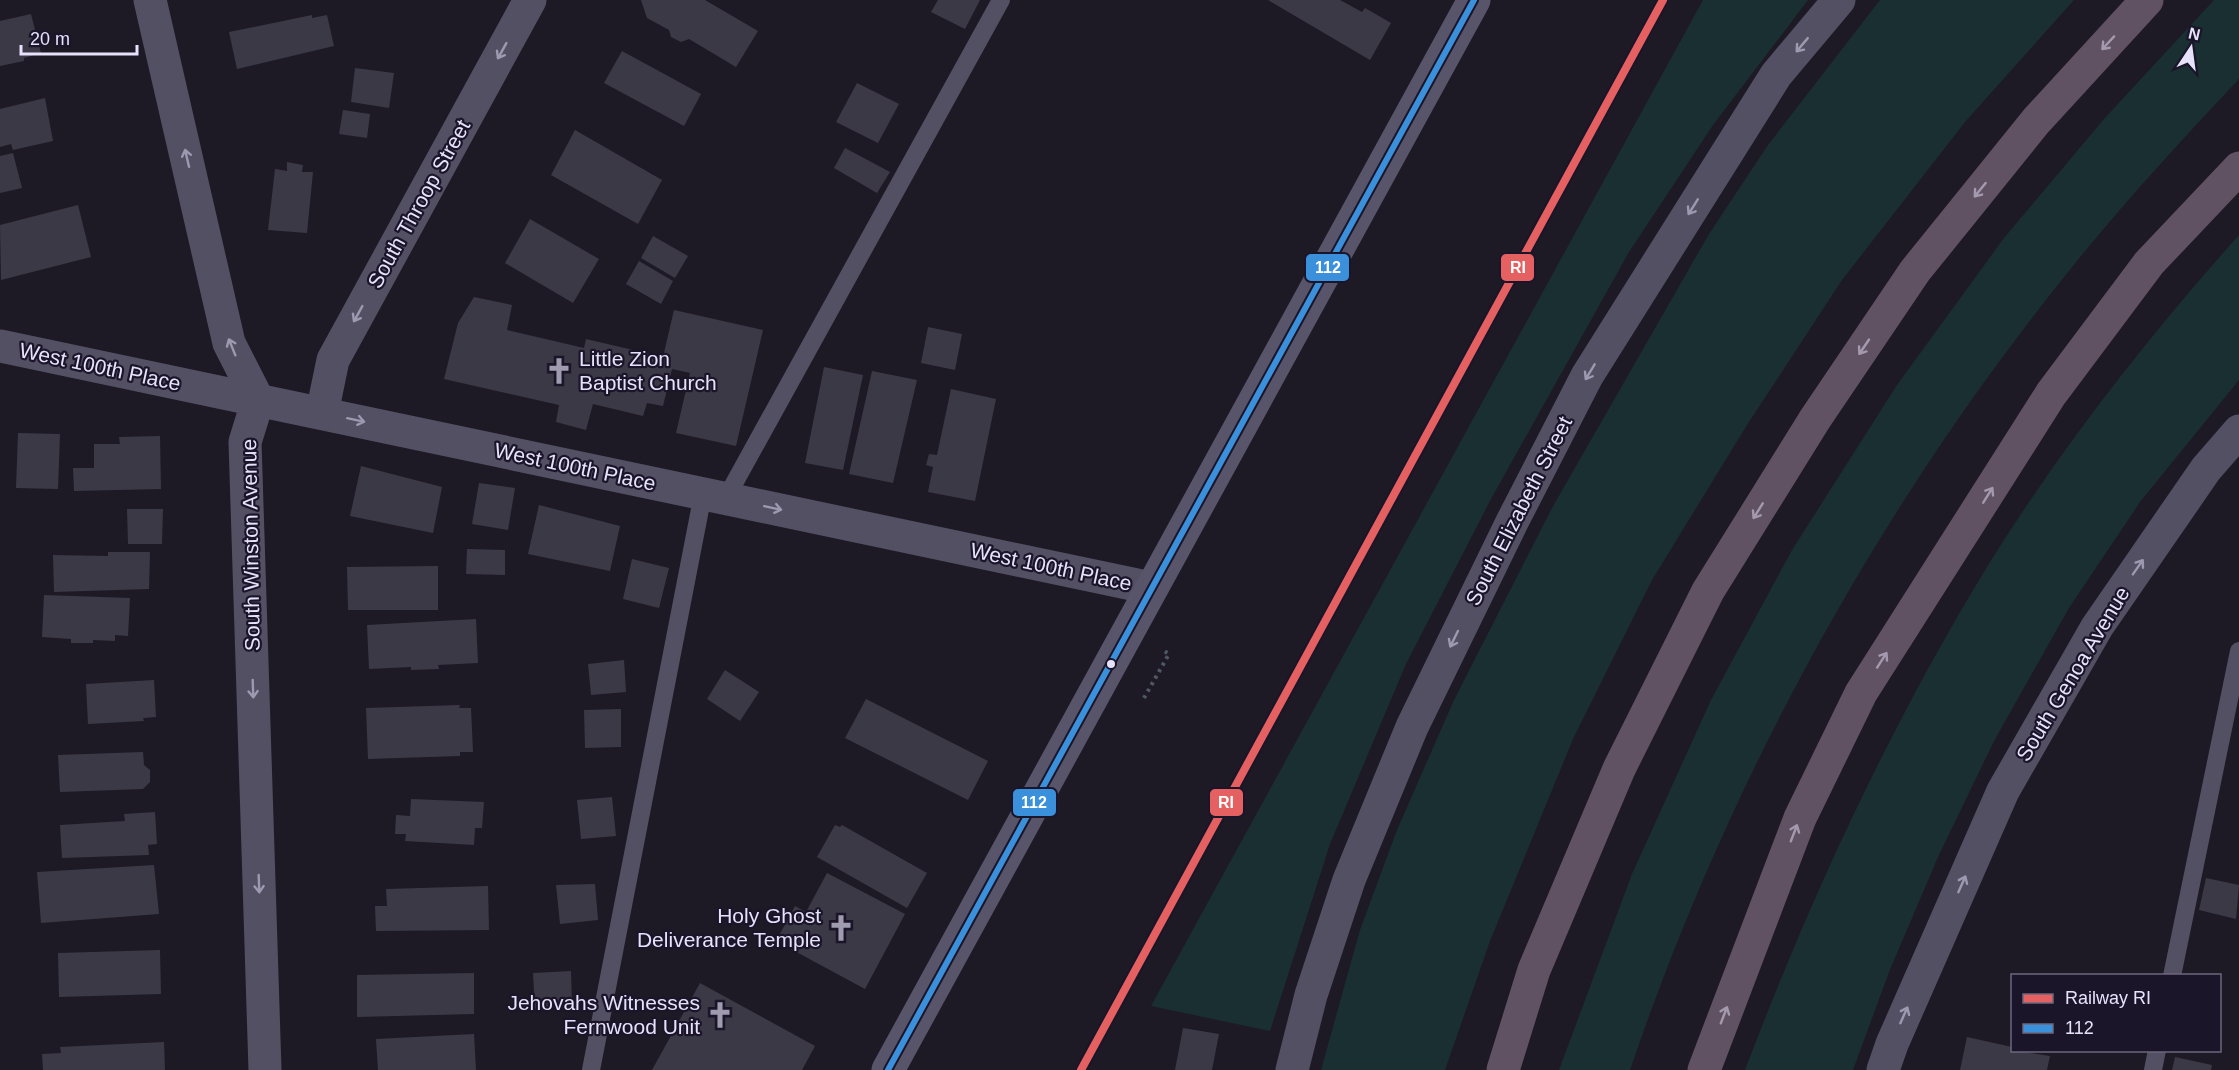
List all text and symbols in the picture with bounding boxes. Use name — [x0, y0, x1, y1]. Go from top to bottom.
scale bar — [21, 18, 136, 56]
north arrow — [2161, 18, 2221, 78]
text: N — [2187, 24, 2202, 43]
text: 20 m — [30, 29, 70, 49]
one-way arrow — [2101, 35, 2115, 50]
one-way arrow — [1795, 37, 1808, 53]
one-way arrow — [496, 42, 507, 60]
street label: South Throop Street — [363, 116, 474, 292]
one-way arrow — [180, 149, 192, 168]
one-way arrow — [1974, 182, 1987, 198]
one-way arrow — [1687, 198, 1699, 215]
line badge: 112 — [1305, 253, 1350, 282]
line badge: RI — [1500, 253, 1535, 282]
text: 112 — [1315, 259, 1341, 276]
text: RI — [1510, 259, 1526, 276]
one-way arrow — [352, 305, 363, 323]
street label: West 100th Place — [17, 338, 183, 395]
one-way arrow — [1858, 338, 1870, 355]
one-way arrow — [226, 339, 237, 357]
place label: Little Zion Baptist Church — [579, 347, 717, 394]
church icon: Little Zion Baptist Church — [544, 356, 574, 386]
one-way arrow — [1583, 363, 1595, 380]
street label: South Elizabeth Street — [1461, 412, 1576, 609]
one-way arrow — [346, 415, 365, 426]
street label: West 100th Place — [492, 438, 658, 495]
street label: South Winston Avenue — [237, 439, 264, 651]
one-way arrow — [1981, 487, 1994, 504]
one-way arrow — [1751, 502, 1764, 519]
one-way arrow — [763, 503, 782, 515]
street label: West 100th Place — [968, 538, 1134, 595]
one-way arrow — [2132, 559, 2144, 576]
street label: South Genoa Avenue — [2011, 582, 2134, 765]
one-way arrow — [1448, 630, 1460, 648]
one-way arrow — [1876, 651, 1889, 668]
unlabelled marker — [1105, 658, 1117, 670]
one-way arrow — [247, 679, 258, 699]
line badge: 112 — [1012, 788, 1057, 817]
line badge: RI — [1209, 788, 1244, 817]
text: 112 — [1021, 794, 1047, 811]
text: RI — [1218, 794, 1234, 811]
one-way arrow — [1790, 825, 1801, 843]
one-way arrow — [253, 874, 265, 894]
one-way arrow — [1957, 875, 1969, 893]
place label: Holy Ghost Deliverance Temple — [637, 904, 821, 951]
church icon: Holy Ghost Deliverance Temple — [826, 913, 856, 943]
legend — [2011, 974, 2221, 1052]
text: Railway RI — [2065, 988, 2151, 1008]
place label: Jehovahs Witnesses Fernwood Unit — [507, 991, 700, 1038]
church icon: Jehovahs Witnesses Fernwood Unit — [705, 1000, 735, 1030]
one-way arrow — [1720, 1007, 1731, 1025]
one-way arrow — [1899, 1007, 1910, 1025]
text: 112 — [2065, 1018, 2094, 1038]

